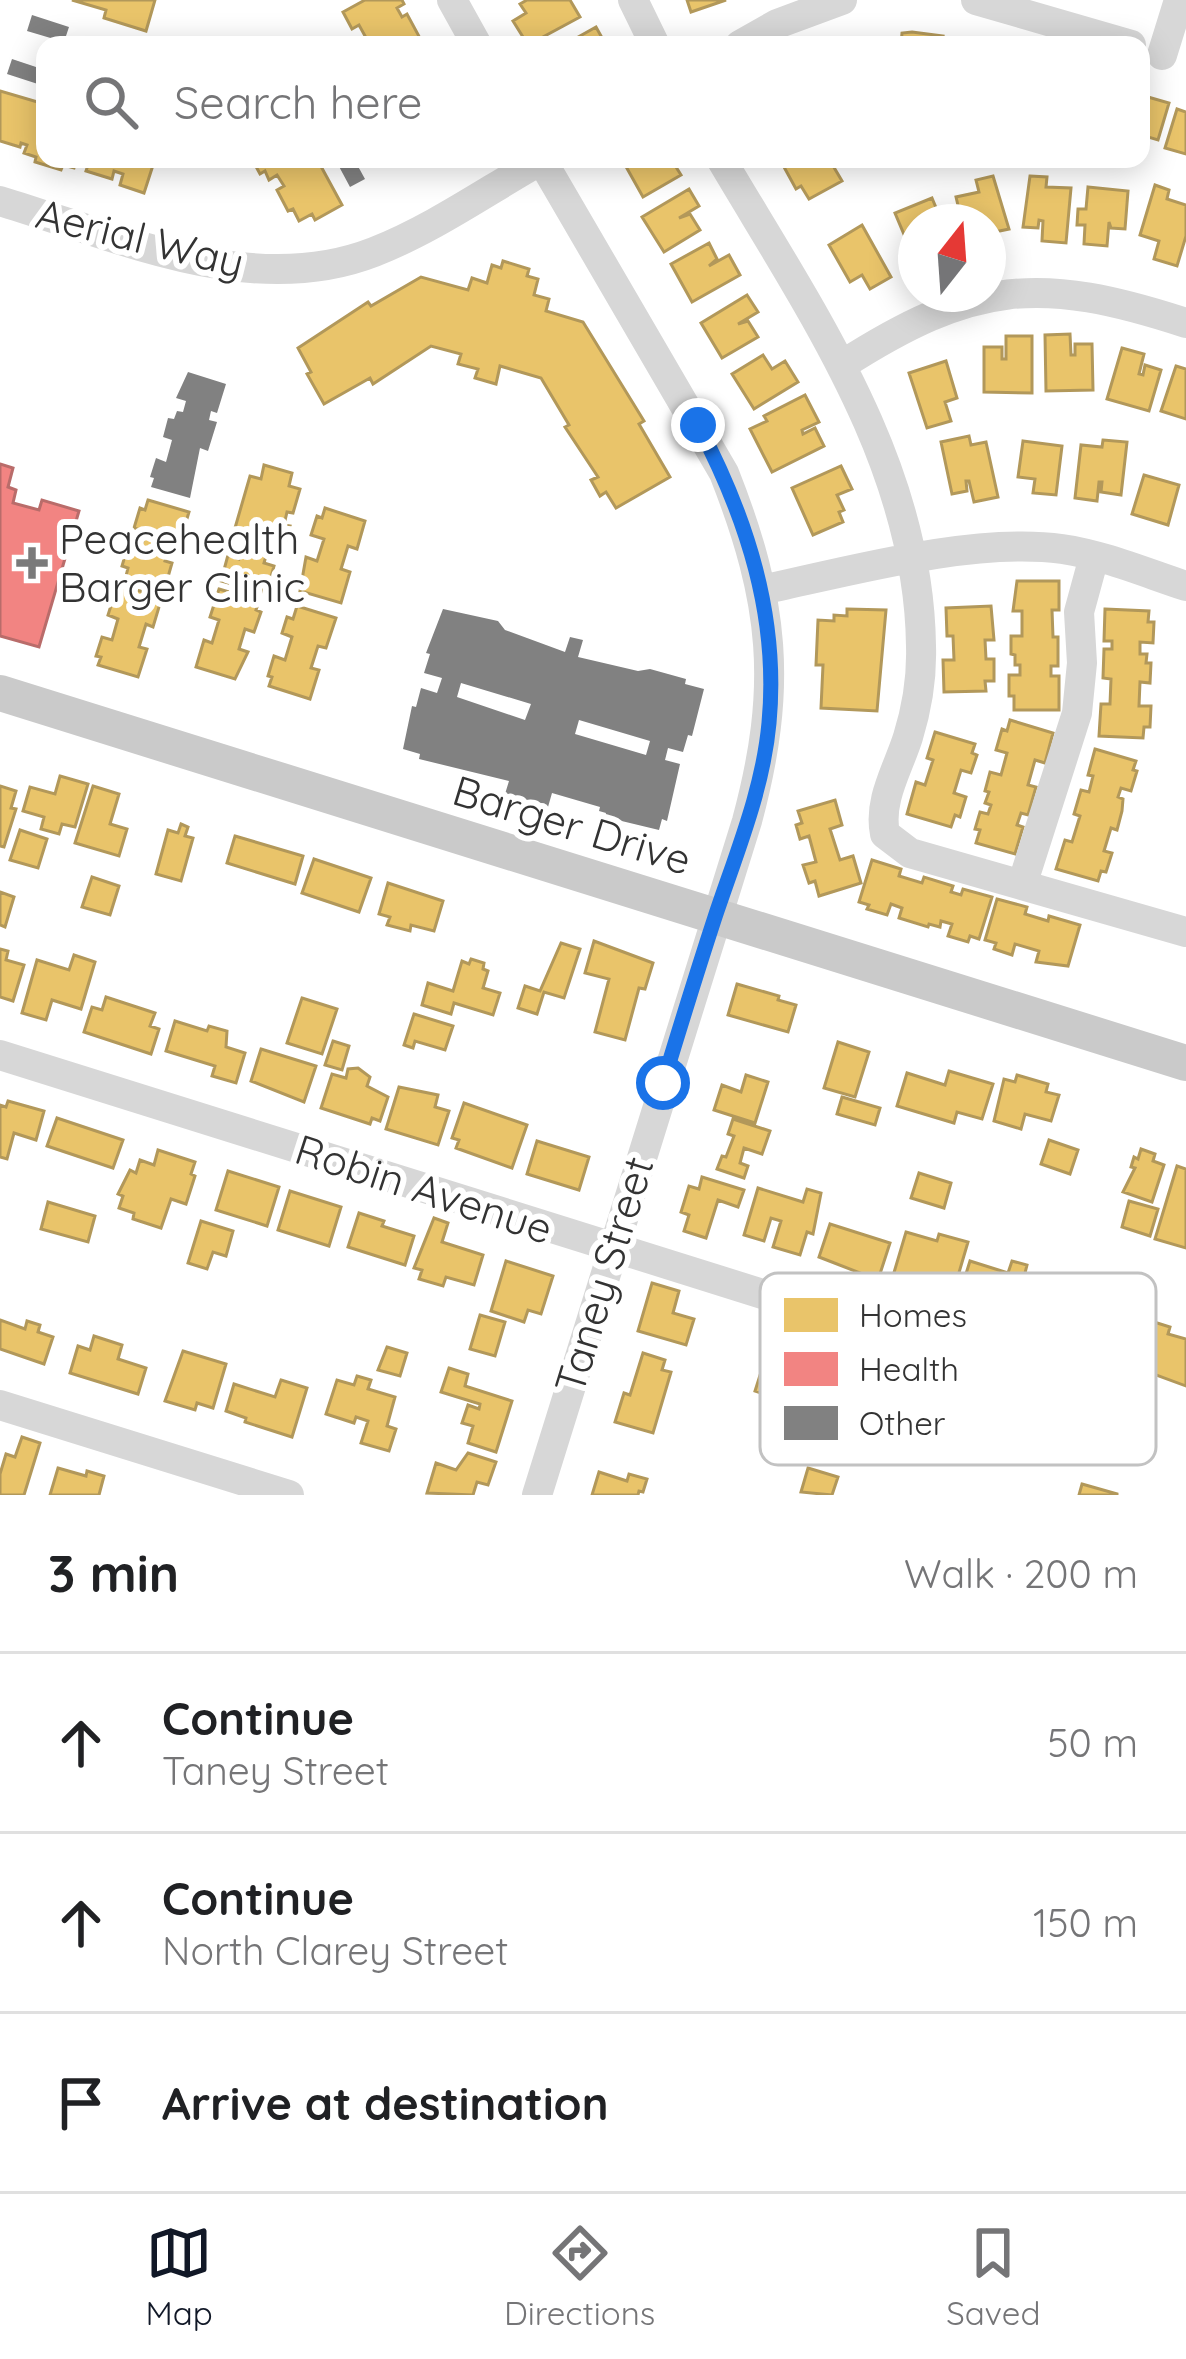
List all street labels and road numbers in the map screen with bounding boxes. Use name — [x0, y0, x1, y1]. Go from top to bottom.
street label: Aerial Way — [31, 186, 249, 289]
street label: Barger Drive — [447, 763, 698, 886]
street label: Robin Avenue — [289, 1122, 559, 1255]
street label: Taney Street — [542, 1150, 665, 1400]

